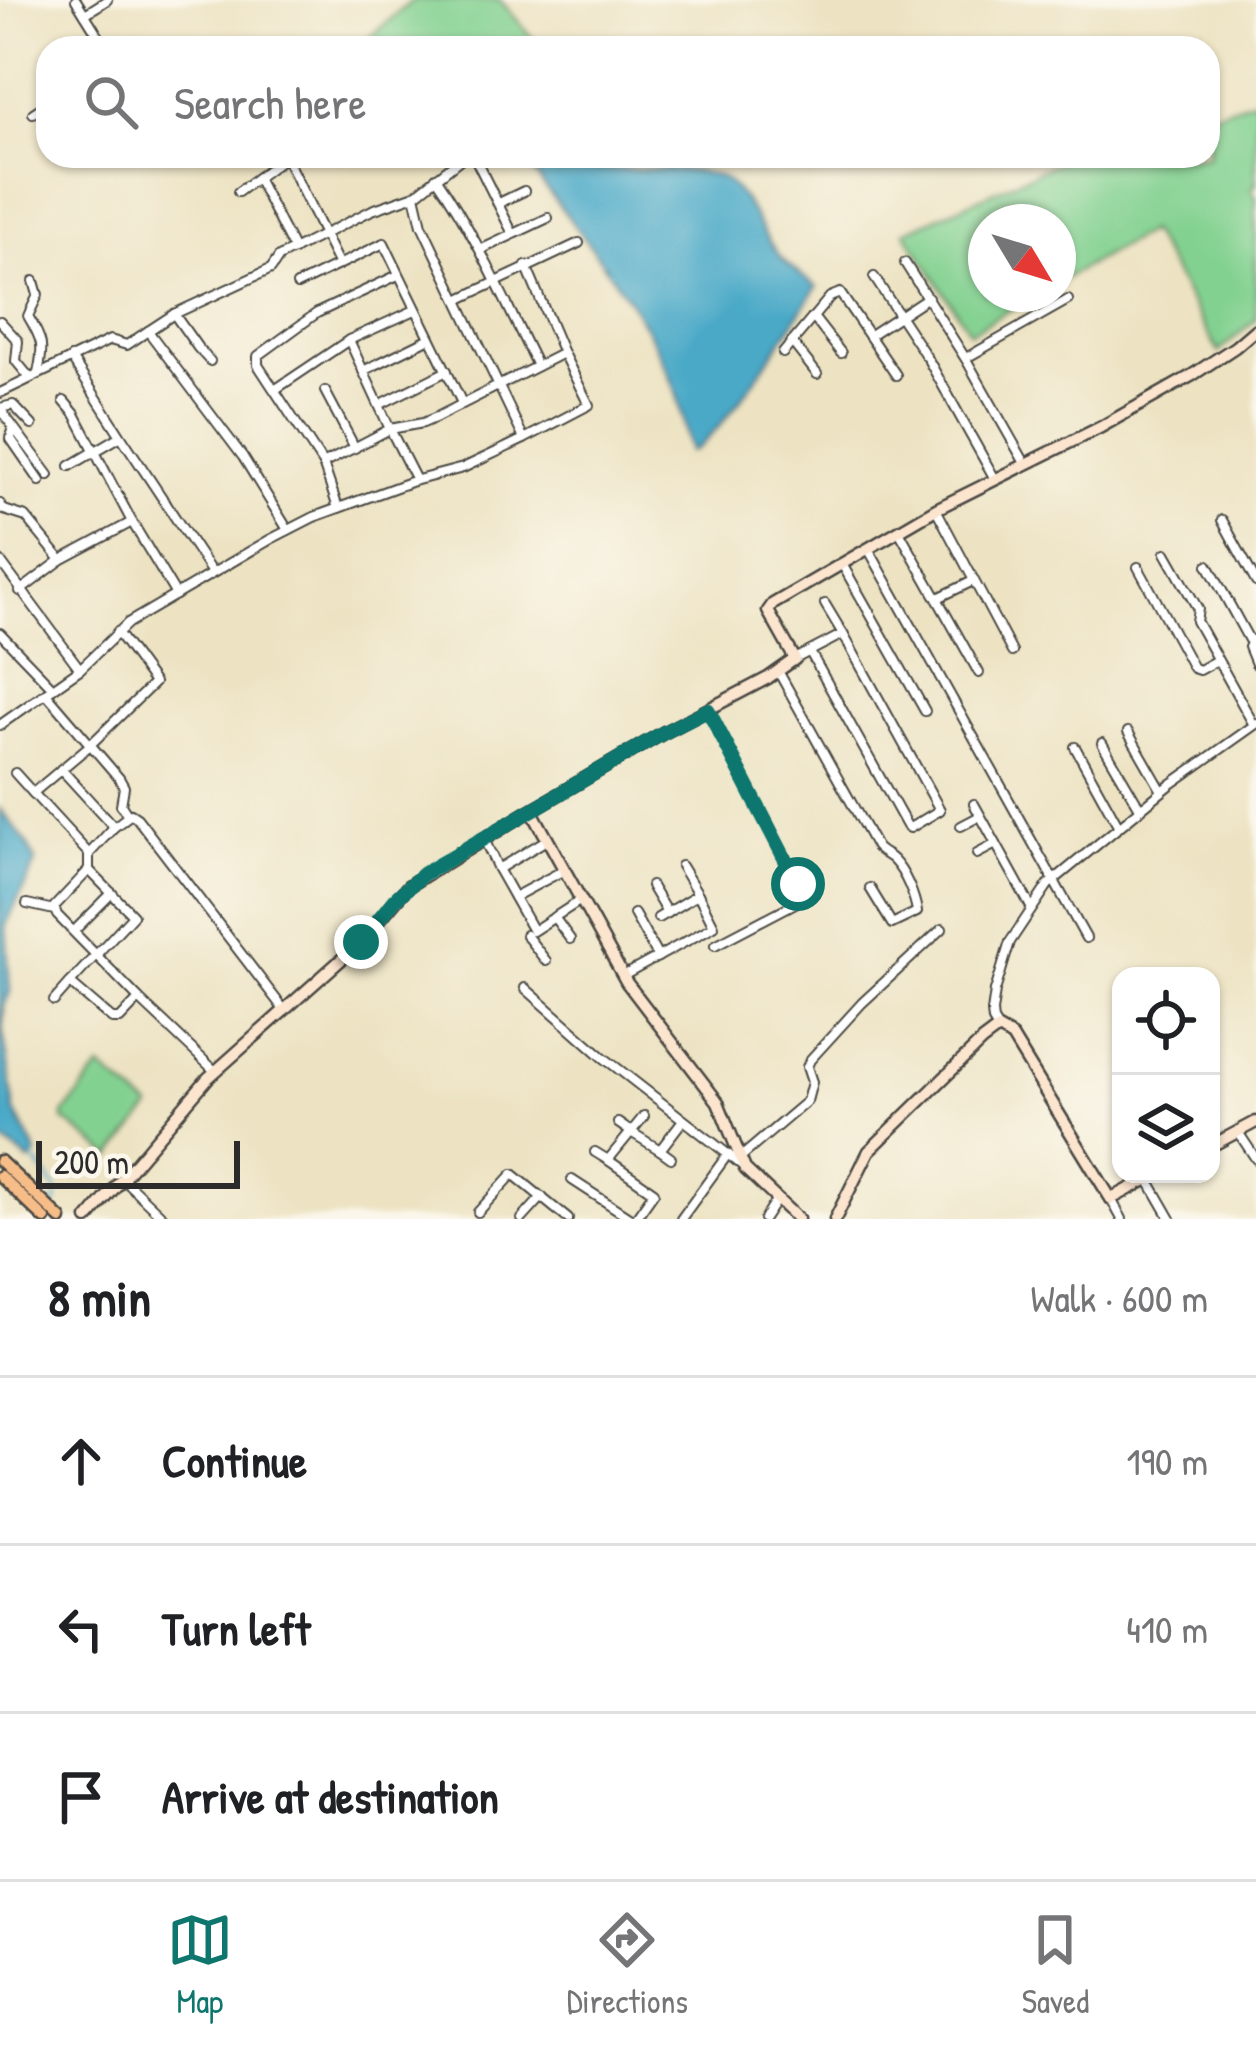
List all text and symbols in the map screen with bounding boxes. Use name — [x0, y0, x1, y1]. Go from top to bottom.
search box — [36, 36, 1220, 168]
icon: search — [78, 69, 144, 135]
text: Search here — [174, 72, 366, 133]
north arrow — [968, 204, 1076, 312]
route start — [771, 857, 825, 911]
route end — [334, 915, 388, 969]
map controls — [1112, 967, 1220, 1183]
button: locate — [1112, 967, 1220, 1075]
button: layers — [1112, 1075, 1220, 1183]
scale bar — [36, 1135, 240, 1188]
text: 200 m — [54, 1140, 129, 1184]
text: 8 min — [48, 1263, 151, 1332]
text: Walk · 600 m — [1030, 1271, 1208, 1324]
icon: ahead — [48, 1428, 114, 1494]
text: Continue — [162, 1430, 307, 1491]
text: 190 m — [1127, 1434, 1208, 1487]
icon: left — [48, 1596, 114, 1662]
text: Turn left — [162, 1598, 311, 1659]
text: 410 m — [1126, 1602, 1208, 1655]
icon: arrive — [48, 1764, 114, 1830]
text: Arrive at destination — [162, 1766, 499, 1827]
tab: Map — [167, 1907, 233, 2023]
tab: Directions — [567, 1907, 688, 2023]
tab: Saved — [1022, 1907, 1089, 2023]

